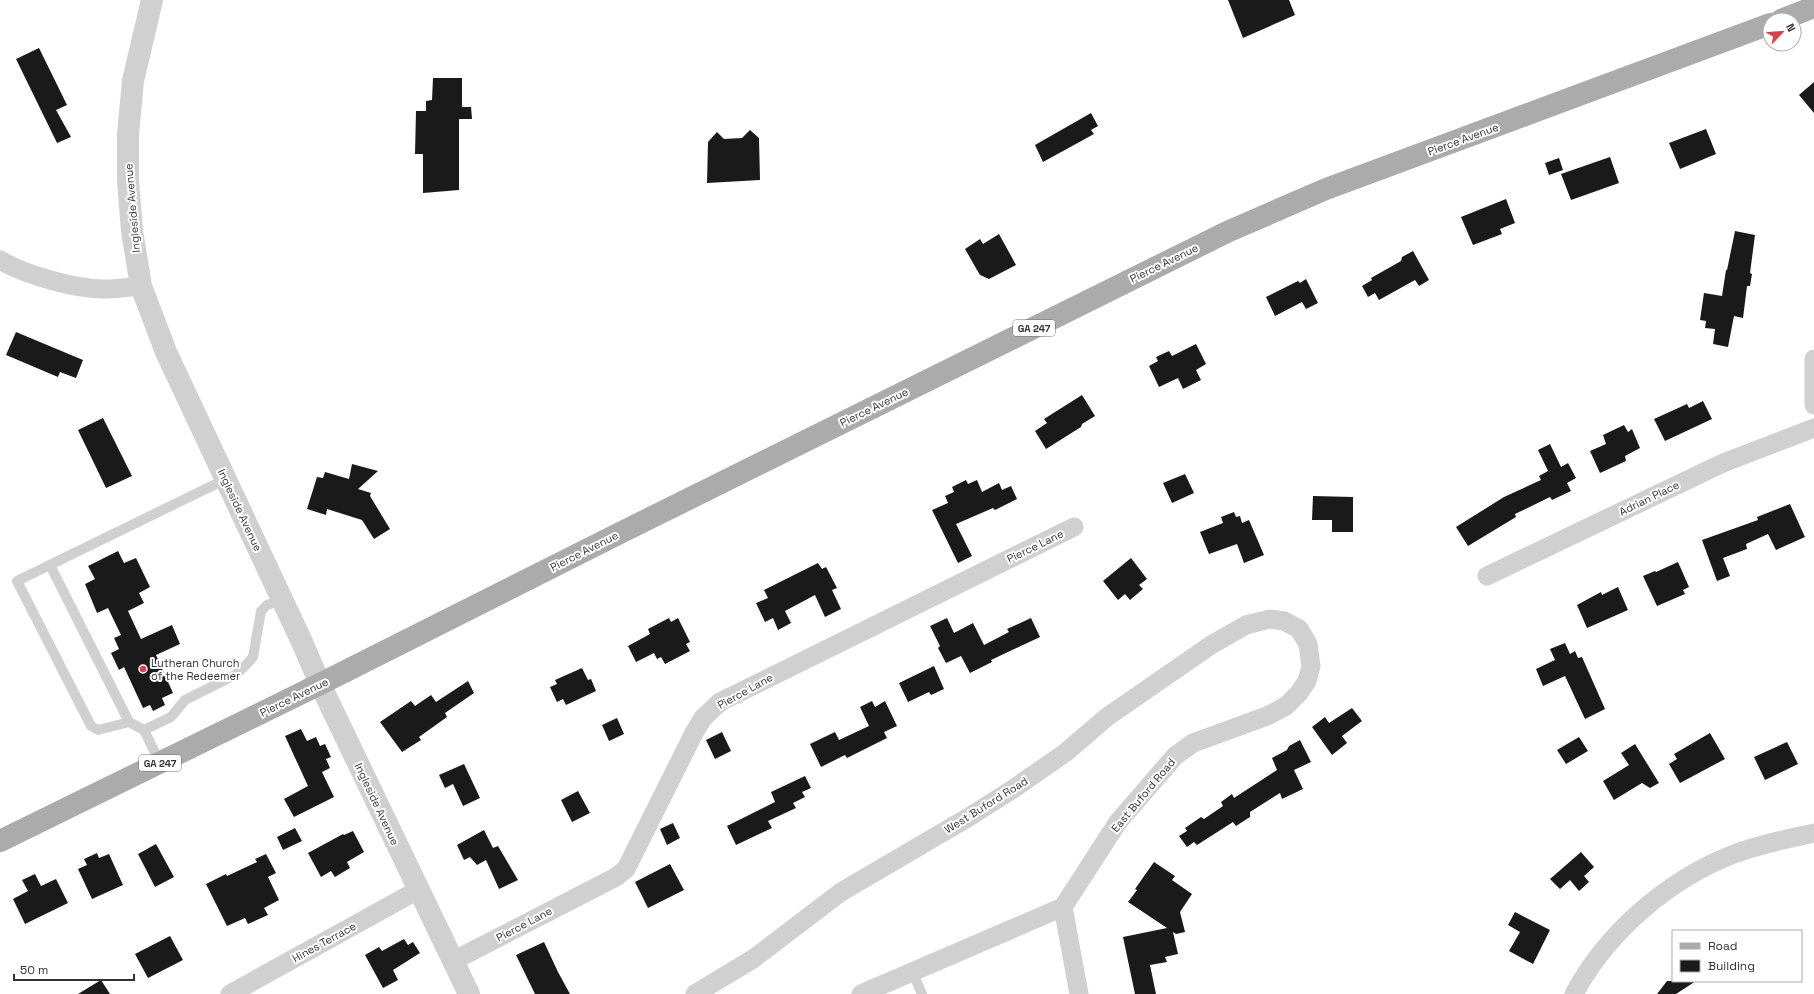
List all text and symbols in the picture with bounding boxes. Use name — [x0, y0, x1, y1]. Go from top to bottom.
north arrow — [1762, 12, 1802, 52]
text: N — [1783, 21, 1799, 34]
street label: Pierce Avenue — [1426, 120, 1500, 158]
street label: Ingleside Avenue — [121, 163, 143, 253]
street label: Pierce Avenue — [1128, 240, 1200, 286]
road number: GA 247 — [1013, 320, 1055, 336]
street label: Pierce Avenue — [838, 384, 910, 430]
street label: Ingleside Avenue — [215, 467, 265, 553]
street label: Adrian Place — [1617, 477, 1681, 519]
street label: Pierce Lane — [1004, 526, 1066, 566]
street label: Pierce Avenue — [548, 528, 620, 574]
place label: Lutheran Church of the Redeemer — [151, 656, 240, 683]
marker: Lutheran Church of the Redeemer — [138, 664, 148, 674]
street label: Pierce Lane — [715, 670, 775, 712]
street label: Pierce Avenue — [258, 674, 330, 720]
road number: GA 247 — [139, 755, 181, 771]
street label: East Buford Road — [1108, 755, 1178, 835]
street label: Ingleside Avenue — [352, 761, 402, 847]
street label: West Buford Road — [942, 774, 1030, 836]
street label: Pierce Lane — [494, 903, 554, 945]
street label: Hines Terrace — [290, 919, 358, 965]
legend — [1672, 930, 1802, 982]
text: Road — [1708, 938, 1737, 954]
scale bar — [14, 956, 134, 982]
text: Building — [1708, 958, 1755, 974]
text: 50 m — [20, 962, 48, 978]

